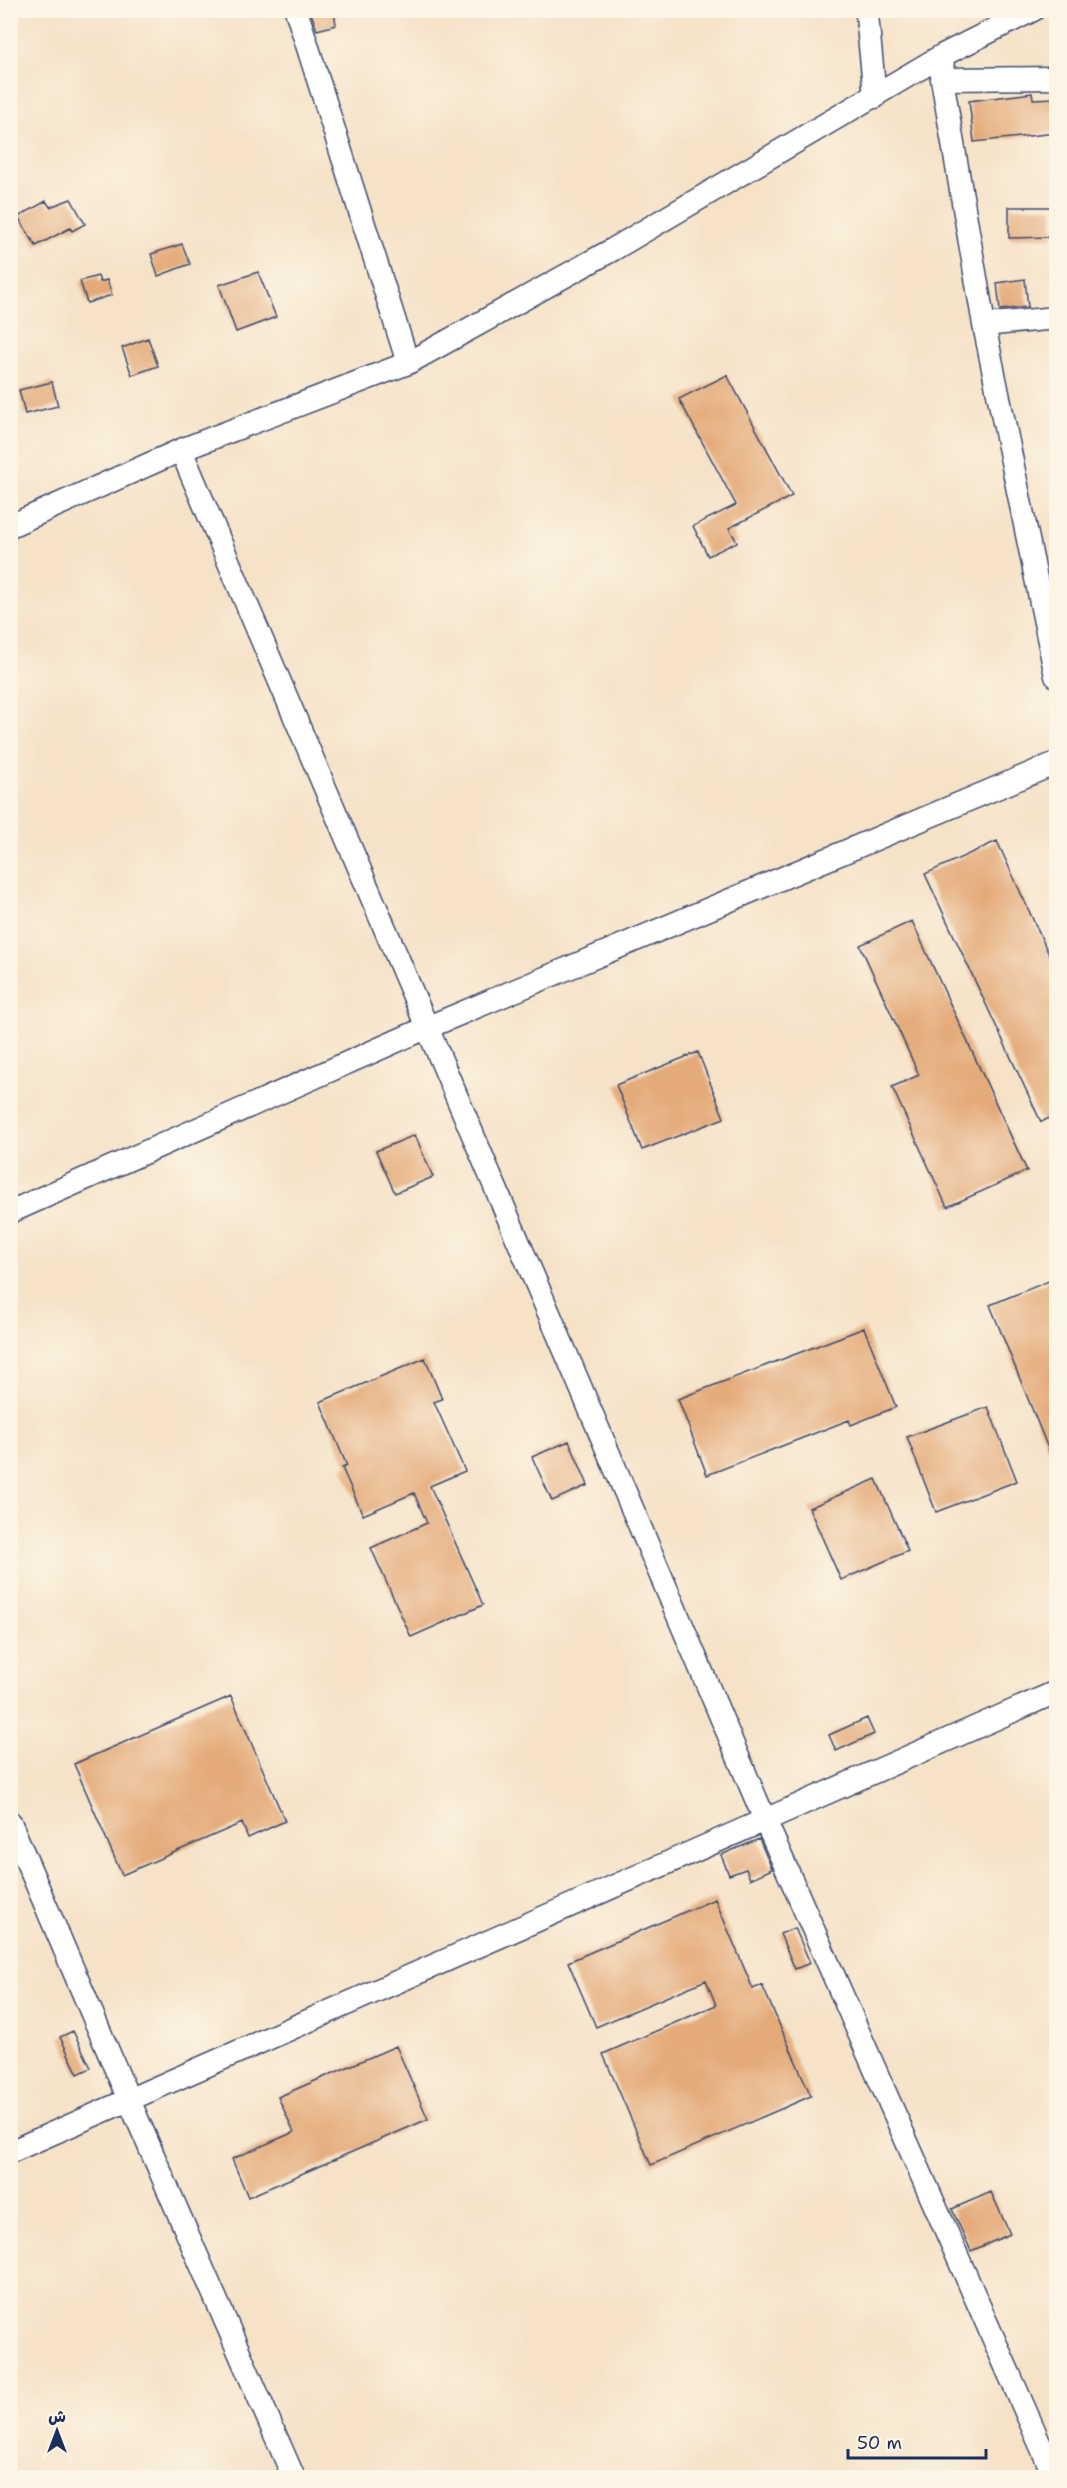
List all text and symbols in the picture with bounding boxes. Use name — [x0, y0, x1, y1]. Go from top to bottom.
north arrow — [27, 2401, 87, 2461]
text: ش — [48, 2406, 66, 2427]
scale bar — [848, 2422, 986, 2460]
text: 50 m — [857, 2431, 902, 2455]

